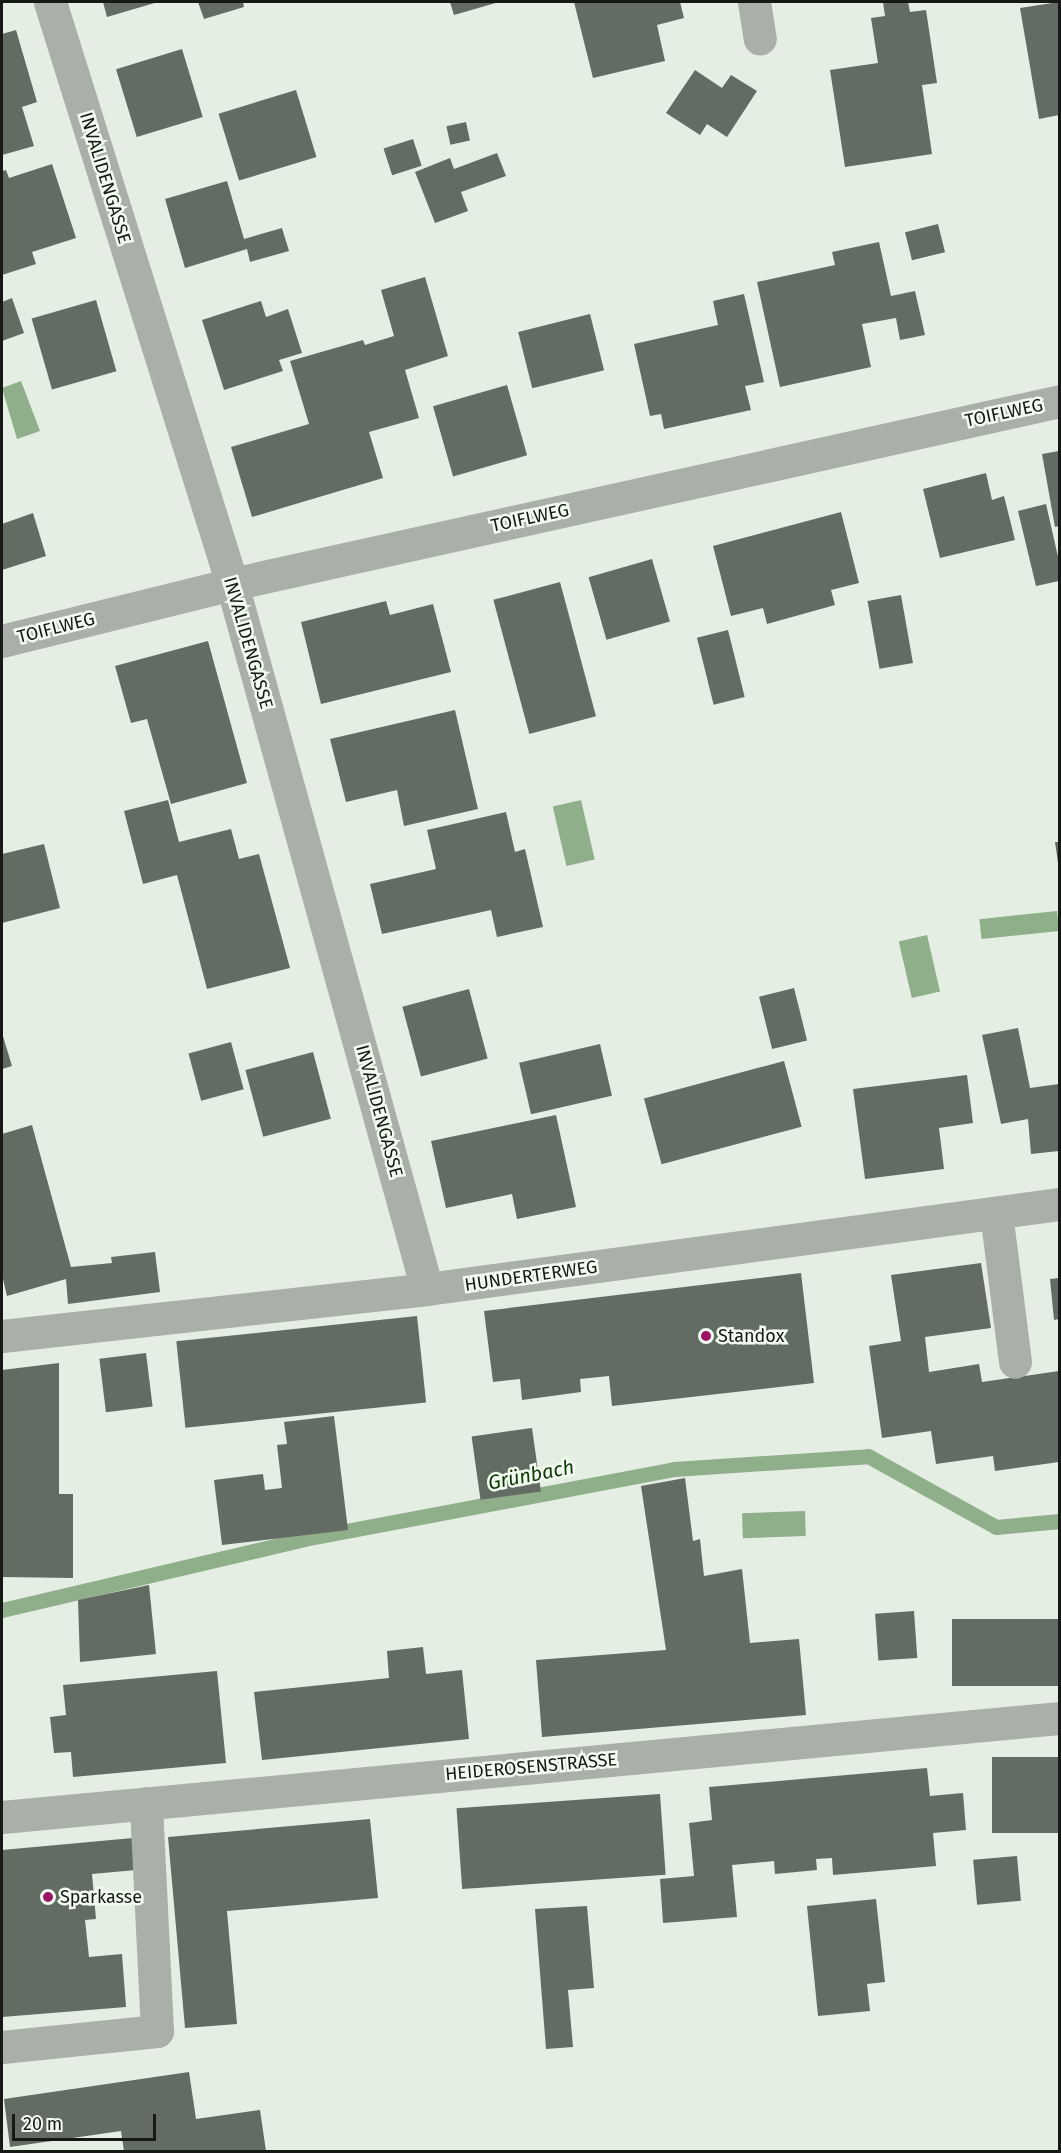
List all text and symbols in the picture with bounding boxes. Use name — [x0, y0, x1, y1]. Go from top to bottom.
street label: INVALIDENGASSE — [75, 110, 135, 246]
street label: TOIFLWEG — [963, 394, 1045, 432]
street label: TOIFLWEG — [489, 499, 571, 537]
street label: INVALIDENGASSE — [219, 575, 277, 711]
street label: TOIFLWEG — [15, 608, 97, 648]
street label: INVALIDENGASSE — [351, 1042, 407, 1180]
street label: HUNDERTERWEG — [463, 1256, 599, 1296]
place label: Standox — [718, 1325, 784, 1347]
marker: Standox — [699, 1329, 713, 1343]
water label: Grünbach — [486, 1455, 576, 1495]
street label: HEIDEROSENSTRASSE — [444, 1749, 618, 1785]
place label: Sparkasse — [60, 1886, 142, 1908]
marker: Sparkasse — [41, 1890, 55, 1904]
scale bar — [15, 2102, 159, 2140]
text: 20 m — [23, 2113, 62, 2135]

